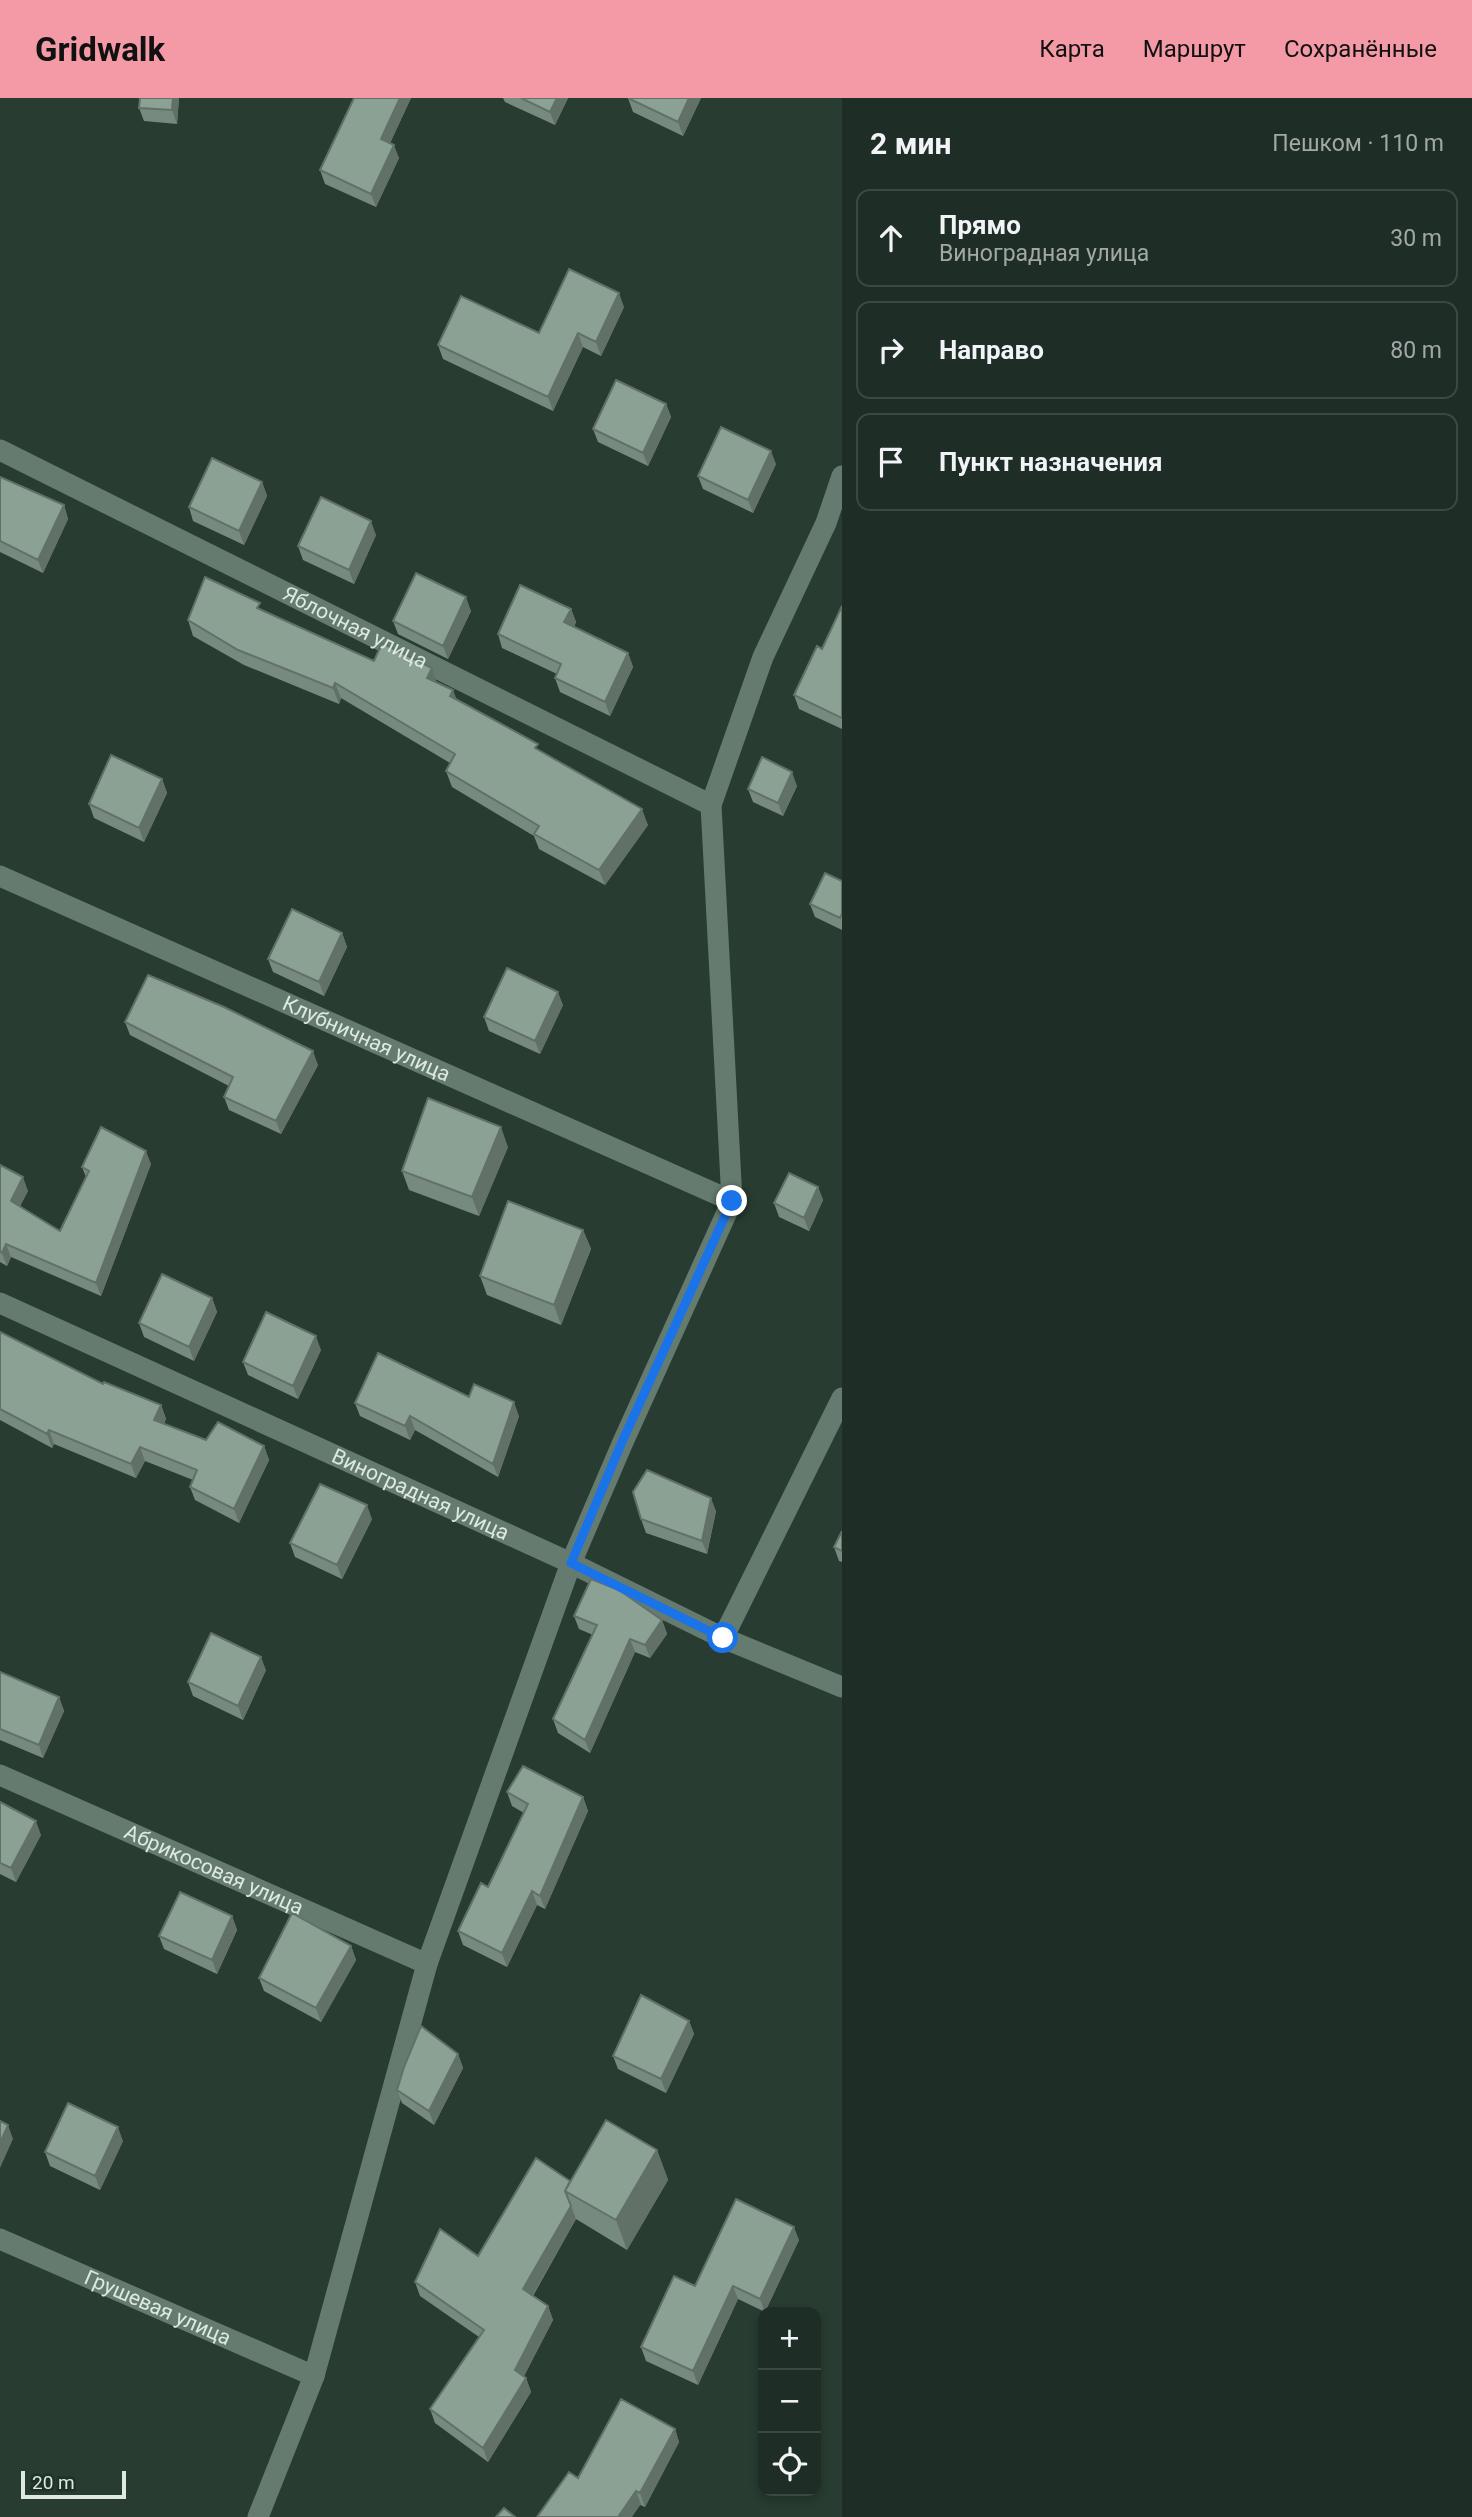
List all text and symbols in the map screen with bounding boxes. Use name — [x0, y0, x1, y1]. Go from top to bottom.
text: Gridwalk — [35, 30, 165, 69]
text: Карта — [1039, 35, 1105, 63]
text: Маршрут — [1143, 35, 1246, 63]
text: Сохранённые — [1284, 35, 1437, 63]
text: 2 мин — [870, 126, 951, 161]
text: Пешком · 110 m — [1272, 130, 1444, 157]
text: Прямо — [939, 210, 1021, 240]
icon: ahead — [872, 219, 910, 257]
text: 30 m — [1390, 225, 1442, 252]
text: Виноградная улица — [939, 240, 1149, 267]
icon: right — [872, 331, 910, 369]
text: Направо — [939, 335, 1044, 365]
text: 80 m — [1390, 337, 1442, 364]
icon: arrive — [872, 443, 910, 481]
text: Пункт назначения — [939, 447, 1163, 477]
street label: Яблочная улица — [279, 581, 431, 673]
street label: Клубничная улица — [279, 991, 454, 1086]
route end — [716, 1185, 747, 1216]
street label: Виноградная улица — [328, 1444, 513, 1545]
route start — [707, 1622, 738, 1653]
street label: Абрикосовая улица — [121, 1820, 307, 1920]
street label: Грушевая улица — [81, 2265, 234, 2350]
map controls — [758, 2307, 821, 2496]
button: + — [758, 2307, 821, 2370]
button: − — [758, 2370, 821, 2433]
button: locate — [758, 2433, 821, 2496]
scale bar — [21, 2468, 126, 2500]
text: 20 m — [32, 2471, 75, 2494]

